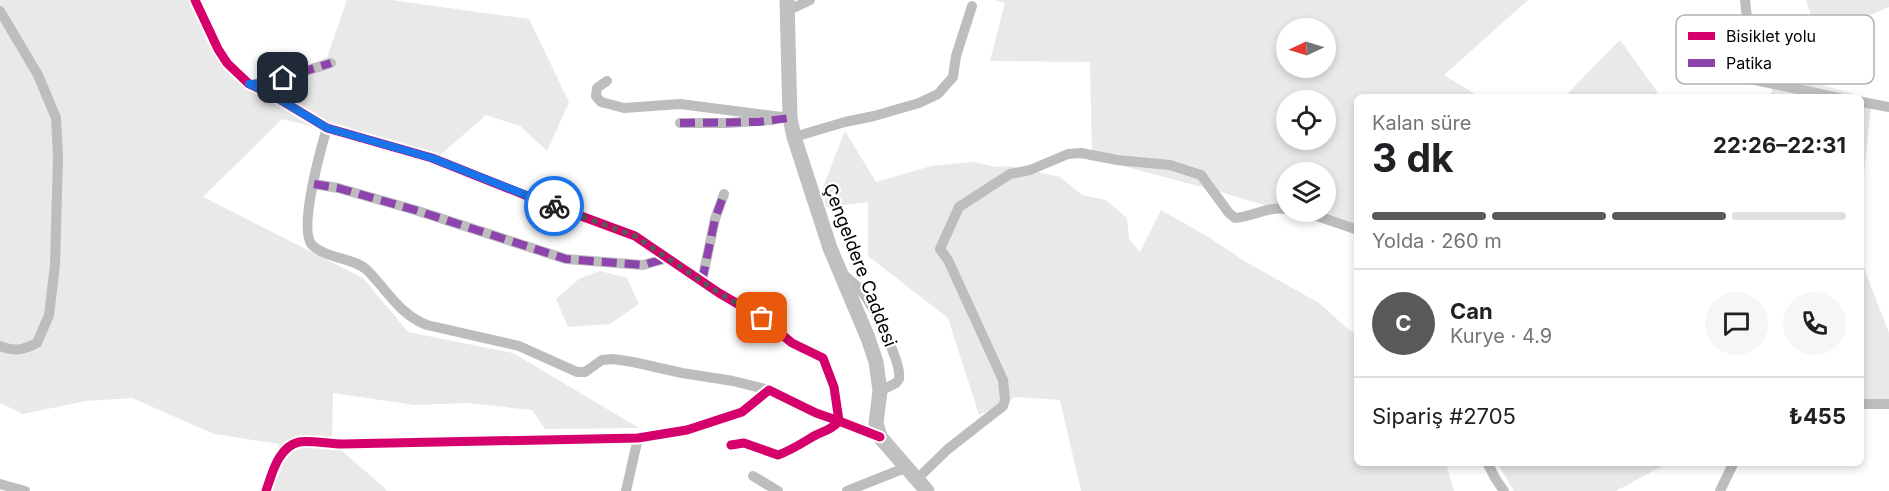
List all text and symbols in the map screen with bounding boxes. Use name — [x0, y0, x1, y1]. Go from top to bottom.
legend — [1676, 15, 1874, 84]
north arrow — [1276, 18, 1336, 78]
map controls — [1276, 18, 1336, 222]
text: Bisiklet yolu — [1726, 26, 1816, 46]
pin — [257, 52, 308, 103]
text: Patika — [1726, 53, 1772, 73]
icon: home — [266, 61, 299, 94]
button: locate — [1276, 90, 1336, 150]
text: Kalan süre — [1372, 111, 1471, 135]
text: 22:26–22:31 — [1713, 132, 1846, 158]
text: 3 dk — [1372, 134, 1454, 181]
button: layers — [1276, 162, 1336, 222]
courier — [524, 176, 584, 236]
street label: Çengeldere Caddesi — [820, 180, 901, 350]
icon: bike — [538, 190, 571, 223]
text: Yolda · 260 m — [1372, 229, 1502, 253]
pin — [736, 292, 787, 343]
button: chat — [1705, 292, 1768, 355]
button: phone — [1783, 292, 1846, 355]
text: Can — [1450, 298, 1493, 324]
icon: bag — [745, 301, 778, 334]
text: C — [1395, 310, 1412, 336]
text: Kurye · 4.9 — [1450, 324, 1552, 348]
text: Sipariş #2705 — [1372, 403, 1516, 429]
text: ₺455 — [1789, 403, 1846, 429]

